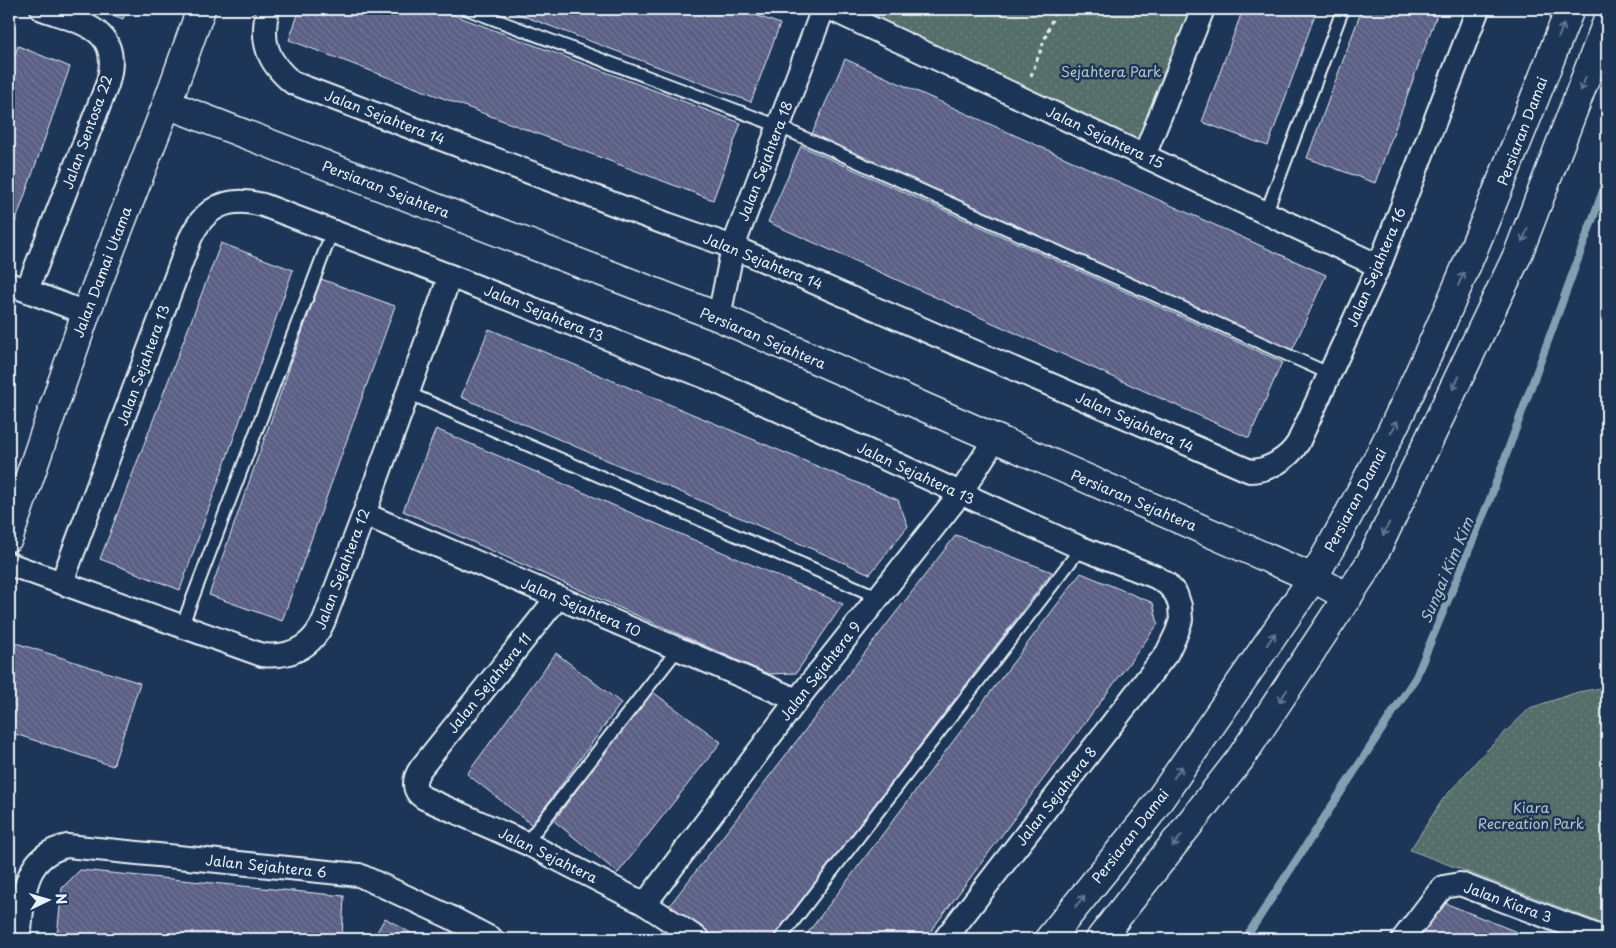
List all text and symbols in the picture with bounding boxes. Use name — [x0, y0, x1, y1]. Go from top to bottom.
one-way arrow — [1557, 24, 1566, 39]
park label: Sejahtera Park — [1060, 61, 1162, 82]
street label: Jalan Sentosa 22 — [57, 72, 117, 192]
street label: Persiaran Damai — [1492, 74, 1552, 188]
one-way arrow — [1578, 76, 1588, 91]
street label: Jalan Sejahtera 14 — [322, 84, 448, 150]
street label: Jalan Sejahtera 18 — [732, 98, 798, 224]
street label: Jalan Sejahtera 15 — [1043, 100, 1167, 174]
street label: Persiaran Sejahtera — [319, 155, 453, 223]
street label: Jalan Damai Utama — [67, 203, 137, 341]
street label: Jalan Sejahtera 16 — [1341, 204, 1411, 330]
street label: Jalan Sejahtera 14 — [700, 227, 826, 295]
one-way arrow — [1520, 227, 1529, 243]
one-way arrow — [1457, 272, 1467, 287]
street label: Jalan Sejahtera 13 — [481, 279, 607, 347]
street label: Jalan Sejahtera 13 — [111, 302, 175, 428]
street label: Persiaran Sejahtera — [697, 302, 830, 374]
one-way arrow — [1451, 375, 1460, 390]
street label: Jalan Sejahtera 14 — [1073, 387, 1197, 457]
one-way arrow — [1389, 419, 1399, 434]
street label: Jalan Sejahtera 13 — [854, 437, 978, 509]
street label: Persiaran Damai — [1319, 444, 1391, 556]
street label: Persiaran Sejahtera — [1068, 464, 1201, 536]
street label: Jalan Sejahtera 12 — [309, 505, 375, 633]
water label: Sungai Kim Kim — [1413, 513, 1479, 626]
one-way arrow — [1381, 521, 1390, 536]
street label: Jalan Sejahtera 10 — [518, 572, 644, 642]
street label: Jalan Sejahtera 9 — [774, 617, 866, 725]
street label: Jalan Sejahtera 11 — [442, 628, 536, 738]
one-way arrow — [1266, 632, 1276, 646]
one-way arrow — [1277, 688, 1287, 702]
street label: Jalan Sejahtera 8 — [1011, 742, 1101, 850]
one-way arrow — [1173, 765, 1183, 779]
street label: Persiaran Damai — [1086, 784, 1174, 888]
park label: Kiara Recreation Park — [1478, 797, 1585, 834]
street label: Jalan Sejahtera — [495, 822, 601, 888]
one-way arrow — [1171, 834, 1182, 847]
street label: Jalan Sejahtera 6 — [204, 849, 328, 883]
north arrow — [22, 876, 72, 926]
street label: Jalan Kiara 3 — [1461, 876, 1555, 928]
text: N — [51, 892, 72, 905]
one-way arrow — [1074, 895, 1085, 908]

